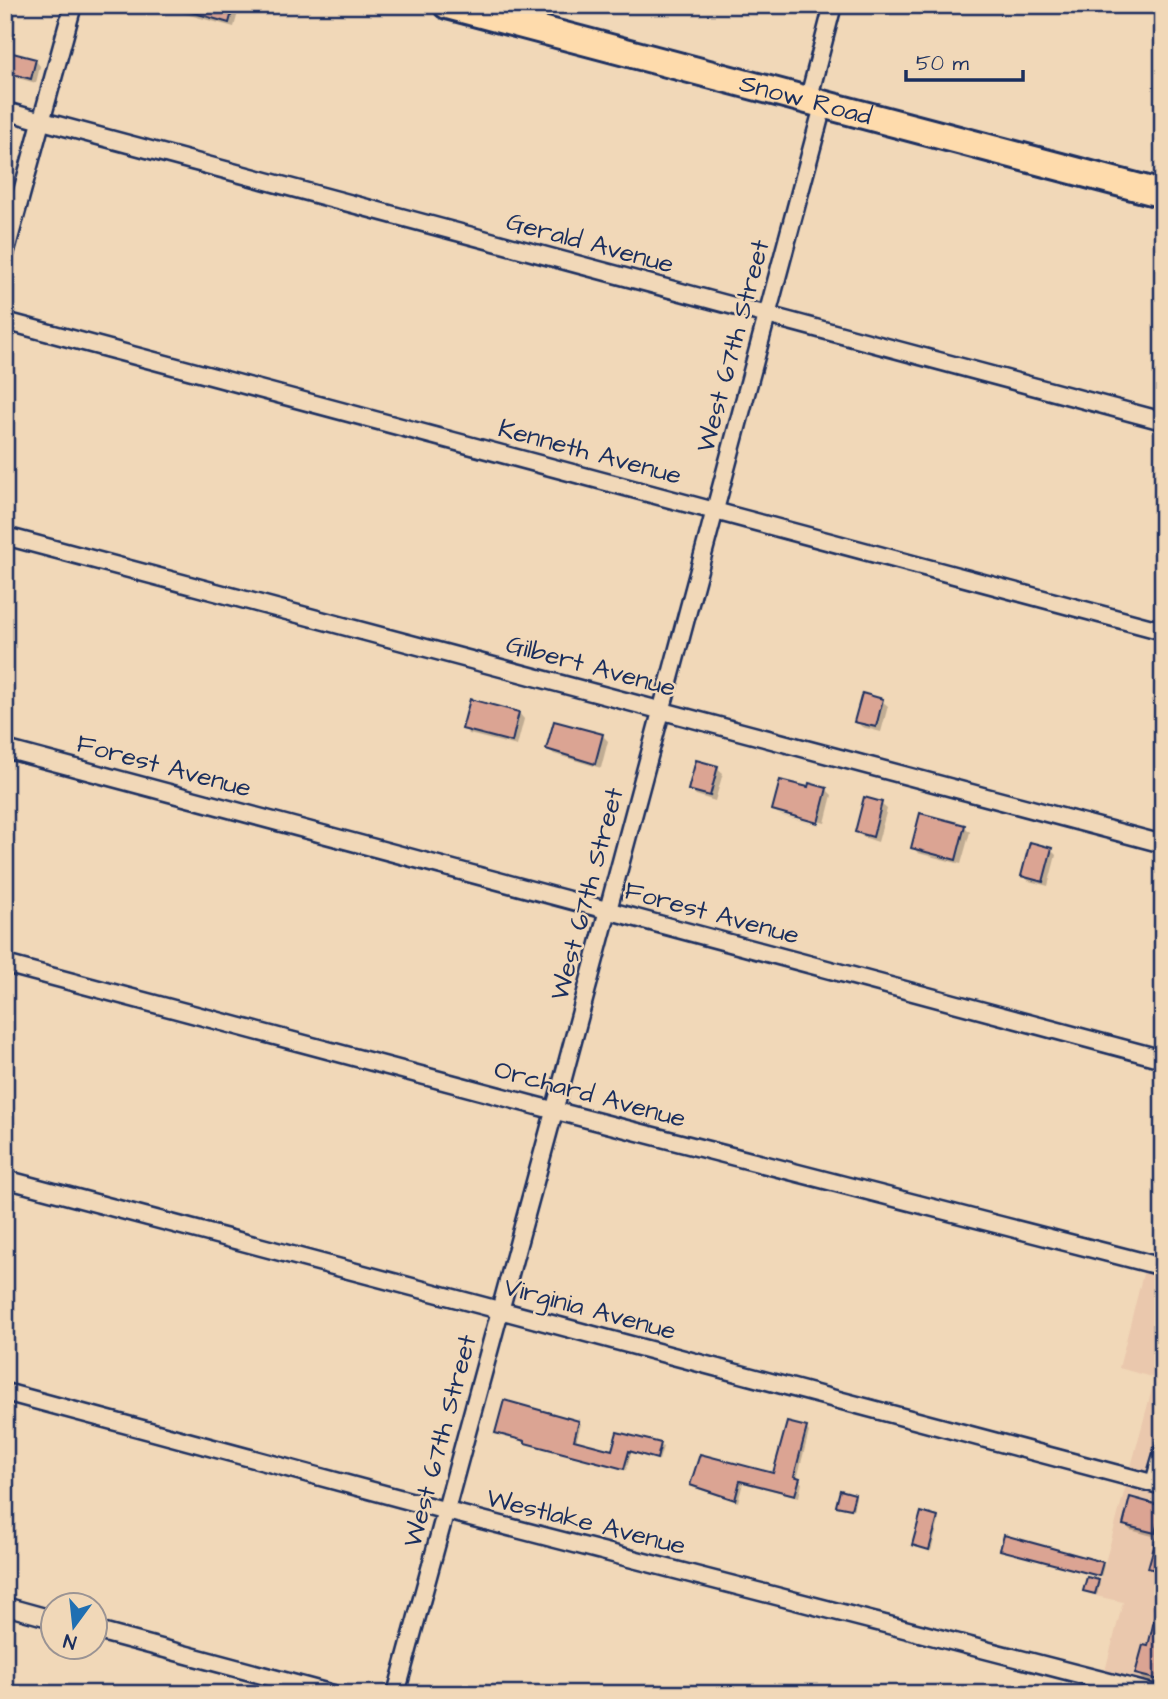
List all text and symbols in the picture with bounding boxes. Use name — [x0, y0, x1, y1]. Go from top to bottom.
scale bar — [906, 38, 1023, 82]
text: 50 m — [916, 49, 970, 78]
street label: Snow Road — [736, 65, 876, 134]
street label: Gerald Avenue — [502, 203, 678, 283]
street label: West 67th Street — [687, 235, 779, 456]
street label: Kenneth Avenue — [494, 410, 686, 494]
street label: Gilbert Avenue — [502, 626, 680, 706]
street label: Forest Avenue — [73, 725, 255, 807]
street label: West 67th Street — [541, 783, 633, 1004]
street label: Forest Avenue — [621, 872, 803, 954]
street label: Orchard Avenue — [490, 1051, 690, 1137]
street label: Virginia Avenue — [499, 1269, 680, 1351]
street label: West 67th Street — [394, 1330, 486, 1551]
street label: Westlake Avenue — [483, 1480, 689, 1564]
north arrow — [38, 1590, 108, 1660]
text: N — [61, 1626, 79, 1656]

